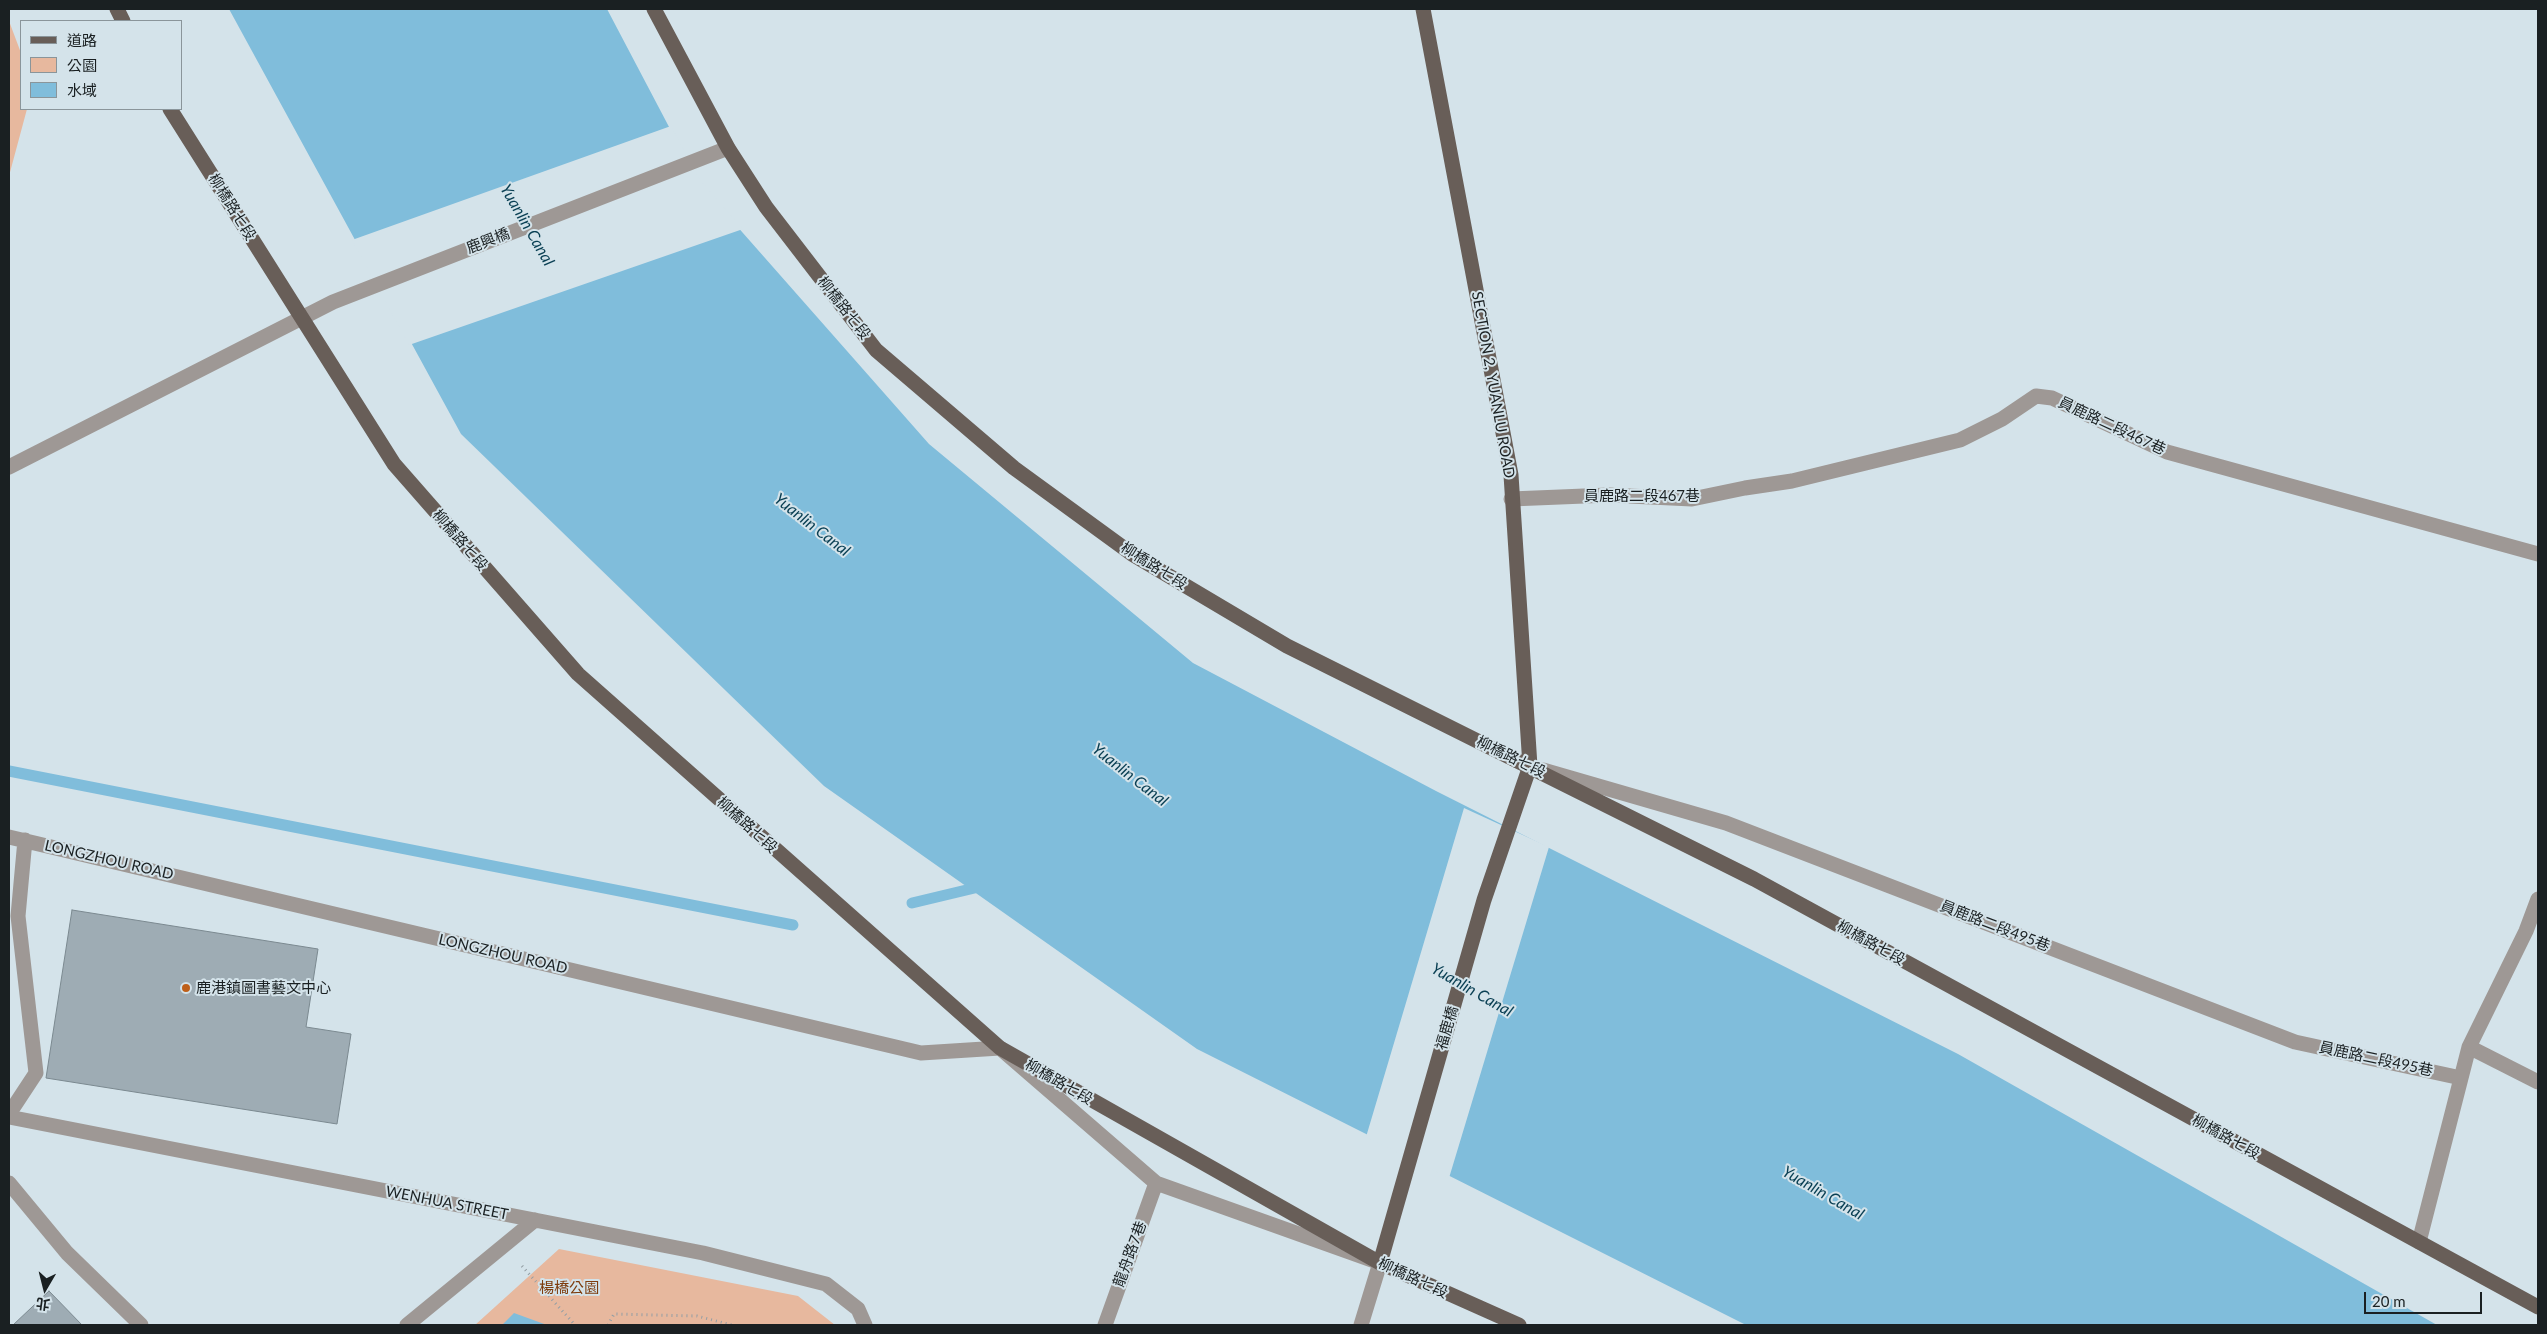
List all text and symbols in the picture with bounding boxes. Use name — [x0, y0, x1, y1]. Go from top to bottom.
legend — [20, 20, 182, 110]
text: 道路 — [67, 31, 97, 49]
text: 公園 — [67, 56, 97, 74]
text: 水域 — [67, 81, 97, 99]
street label: 柳橋路七段 — [204, 170, 260, 244]
water label: Yuanlin Canal — [496, 181, 558, 269]
street label: 鹿興橋 — [464, 225, 512, 257]
street label: 柳橋路七段 — [814, 273, 874, 343]
street label: SECTION 2, YUANLU ROAD — [1468, 290, 1518, 480]
street label: 員鹿路二段467巷 — [2056, 393, 2168, 459]
street label: 員鹿路二段467巷 — [1584, 487, 1700, 505]
water label: Yuanlin Canal — [770, 489, 854, 561]
street label: 柳橋路七段 — [429, 506, 491, 574]
street label: 柳橋路七段 — [1117, 538, 1191, 594]
street label: 柳橋路七段 — [1473, 732, 1549, 782]
water label: Yuanlin Canal — [1088, 739, 1172, 811]
street label: 柳橋路七段 — [713, 793, 781, 857]
street label: LONGZHOU ROAD — [43, 836, 175, 884]
street label: 員鹿路二段495巷 — [1938, 897, 2052, 955]
street label: 柳橋路七段 — [1834, 917, 1908, 969]
street label: LONGZHOU ROAD — [437, 930, 569, 978]
water label: Yuanlin Canal — [1428, 959, 1516, 1021]
place label: 鹿港鎮圖書藝文中心 — [196, 979, 331, 997]
marker: 鹿港鎮圖書藝文中心 — [180, 982, 192, 994]
street label: 福鹿橋 — [1432, 1004, 1462, 1052]
street label: 員鹿路二段495巷 — [2317, 1038, 2435, 1080]
street label: 柳橋路七段 — [1022, 1055, 1096, 1109]
street label: 柳橋路七段 — [2189, 1111, 2263, 1163]
water label: Yuanlin Canal — [1779, 1162, 1867, 1224]
street label: WENHUA STREET — [384, 1182, 510, 1224]
street label: 龍舟路7巷 — [1110, 1219, 1150, 1289]
street label: 柳橋路七段 — [1375, 1254, 1451, 1302]
north arrow — [20, 1264, 70, 1314]
park label: 楊橋公園 — [539, 1279, 599, 1297]
scale bar — [2367, 1282, 2484, 1314]
text: 20 m — [2372, 1292, 2406, 1310]
text: 北 — [35, 1295, 51, 1314]

